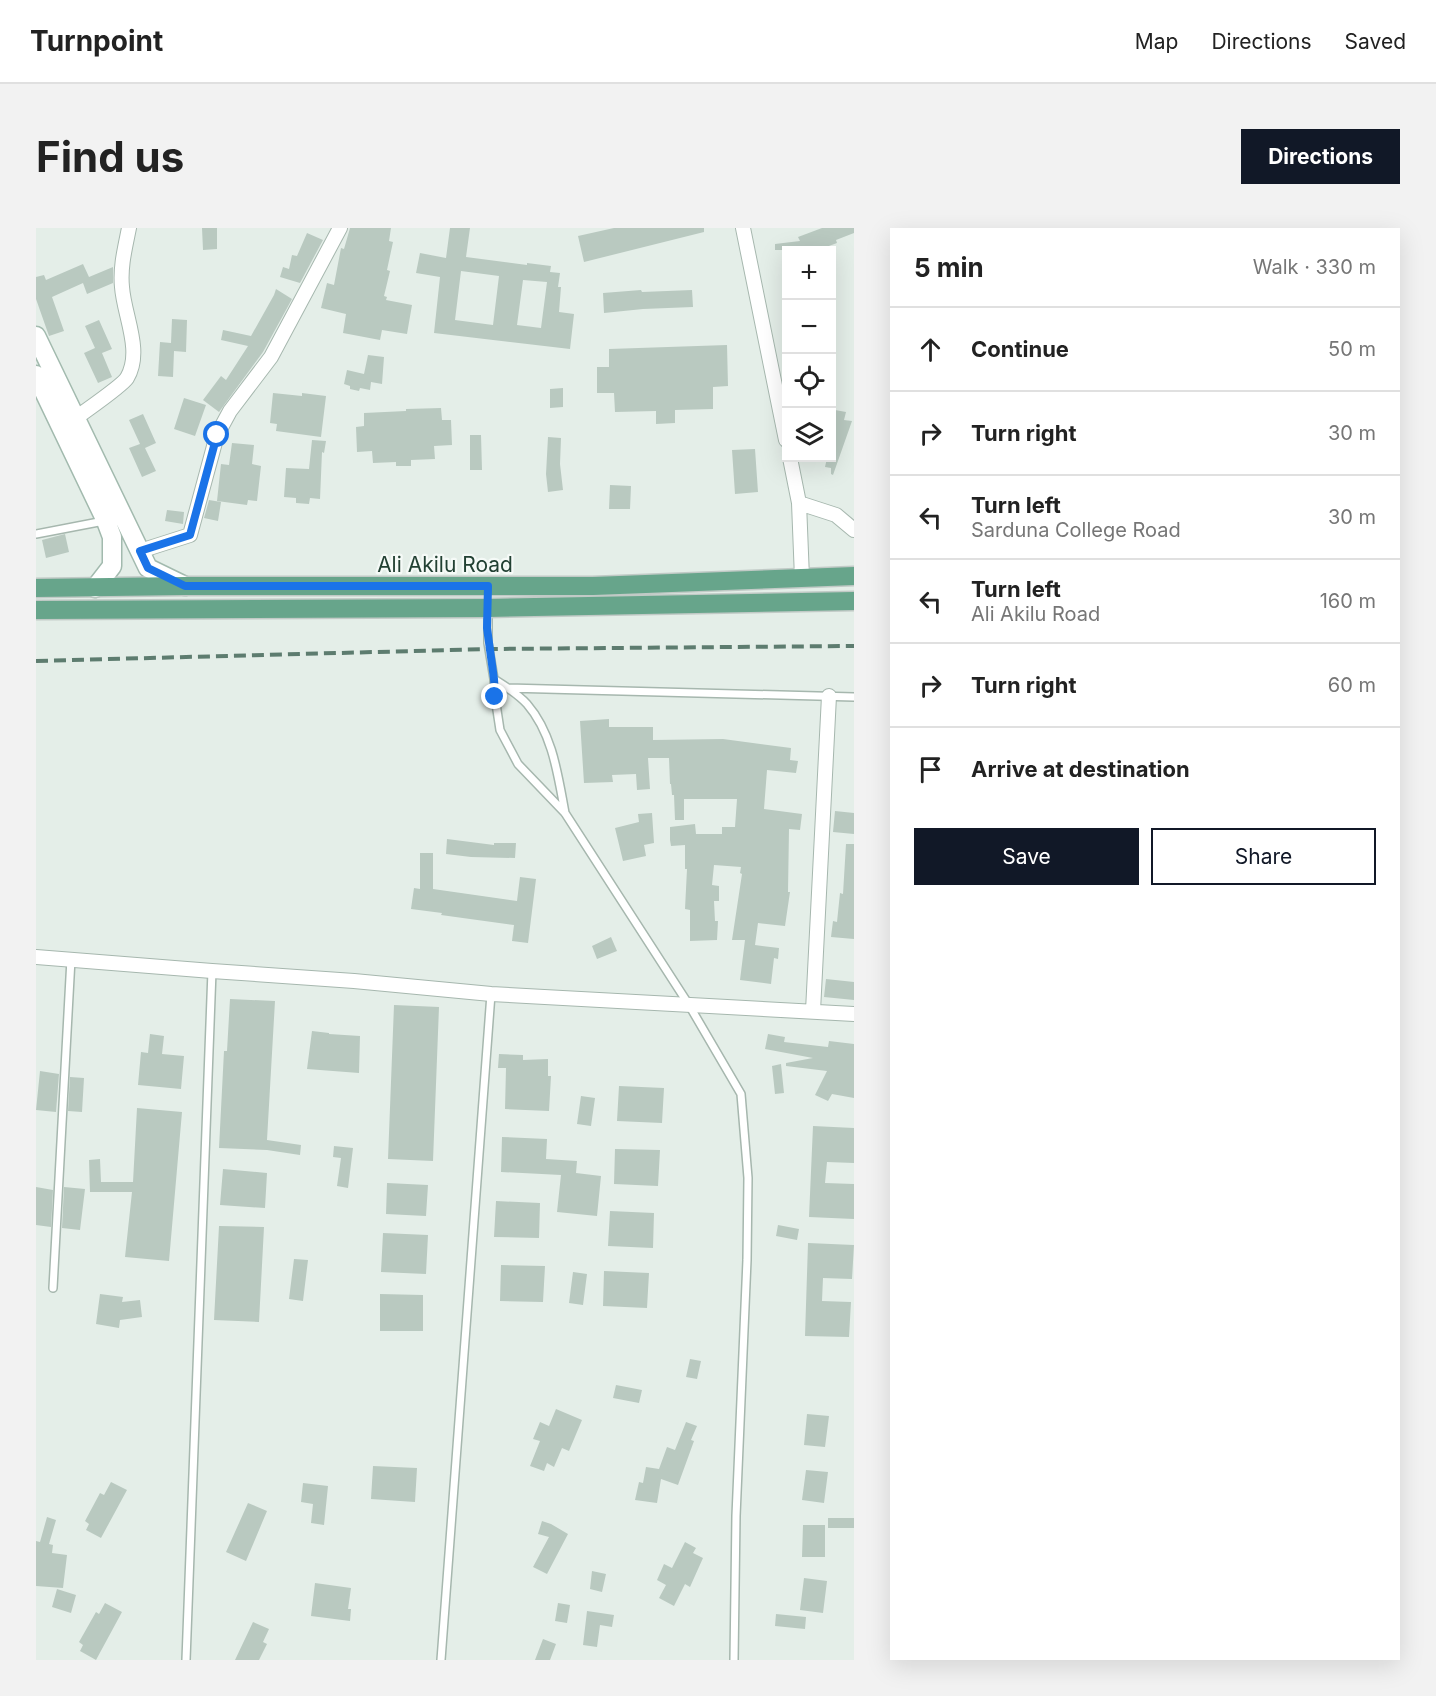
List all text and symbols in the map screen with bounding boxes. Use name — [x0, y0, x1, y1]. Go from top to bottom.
text: Turnpoint — [30, 24, 163, 58]
text: Map — [1135, 29, 1178, 54]
text: Directions — [1211, 29, 1312, 54]
text: Saved — [1345, 29, 1406, 54]
button: Directions — [1241, 129, 1400, 184]
text: Find us — [36, 131, 184, 182]
map controls — [782, 246, 836, 462]
button: + — [782, 246, 836, 300]
text: 5 min — [914, 252, 984, 283]
text: Walk · 330 m — [1253, 255, 1376, 279]
button: − — [782, 300, 836, 354]
icon: ahead — [914, 333, 947, 366]
text: Continue — [971, 336, 1069, 362]
text: 50 m — [1328, 337, 1376, 361]
button: locate — [782, 354, 836, 408]
button: layers — [782, 408, 836, 462]
icon: right — [914, 417, 947, 450]
text: Turn right — [971, 420, 1077, 446]
route start — [203, 421, 229, 447]
text: 30 m — [1328, 421, 1376, 445]
text: Turn left — [971, 492, 1061, 518]
icon: left — [914, 501, 947, 534]
text: 30 m — [1328, 505, 1376, 529]
text: Sarduna College Road — [971, 518, 1181, 542]
street label: Ali Akilu Road — [377, 552, 513, 577]
text: Turn left — [971, 576, 1061, 602]
icon: left — [914, 585, 947, 618]
text: 160 m — [1320, 589, 1376, 613]
text: Ali Akilu Road — [971, 602, 1100, 626]
icon: right — [914, 669, 947, 702]
text: Turn right — [971, 672, 1077, 698]
text: 60 m — [1328, 673, 1376, 697]
route end — [481, 683, 507, 709]
icon: arrive — [914, 753, 947, 786]
text: Arrive at destination — [971, 756, 1190, 782]
button: Save — [914, 828, 1139, 885]
button: Share — [1151, 828, 1376, 885]

